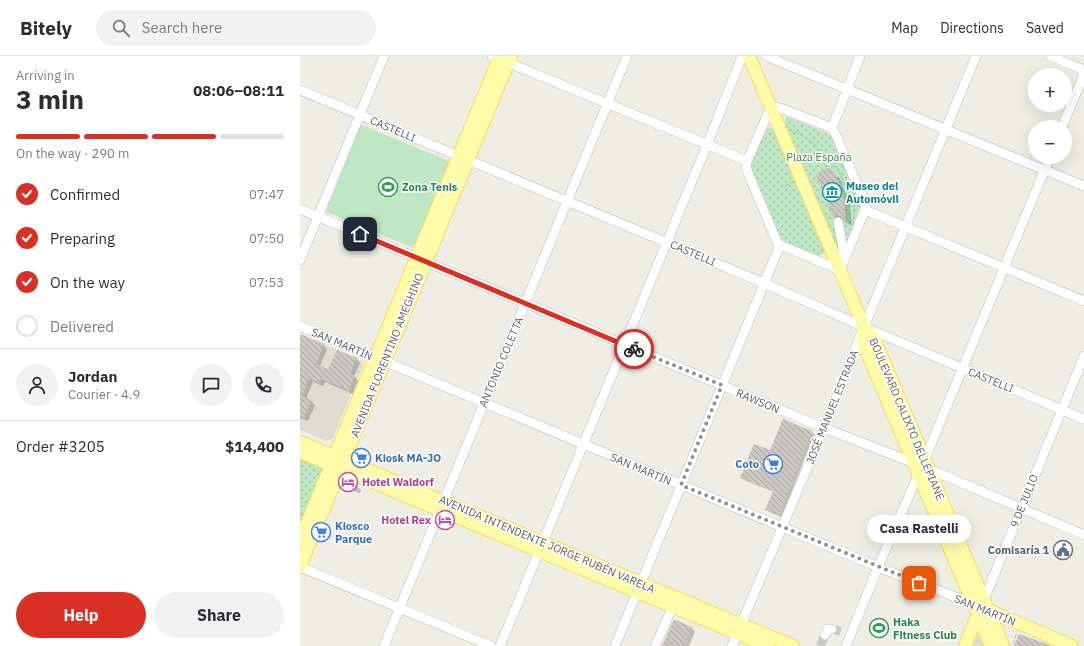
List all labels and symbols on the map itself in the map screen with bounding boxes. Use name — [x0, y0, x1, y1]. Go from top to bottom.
street label: CASTELLI — [368, 113, 418, 145]
park label: Plaza España — [786, 150, 852, 164]
sports icon: Zona Tenis — [377, 176, 399, 198]
place label: Museo del Automóvil — [846, 179, 899, 206]
place label: Zona Tenis — [402, 180, 458, 194]
museum icon: Museo del Automóvil — [821, 181, 843, 203]
pin — [343, 217, 377, 251]
street label: CASTELLI — [668, 237, 718, 269]
street label: AVENIDA FLORENTINO AMEGHINO — [348, 271, 426, 439]
street label: ANTONIO COLETTA — [476, 315, 526, 409]
street label: SAN MARTÍN — [309, 325, 375, 363]
courier — [614, 329, 654, 369]
street label: BOULEVARD CALIXTO DELLEPIANE — [866, 336, 948, 502]
street label: JOSÉ MANUEL ESTRADA — [803, 348, 861, 466]
street label: CASTELLI — [966, 364, 1016, 396]
street label: RAWSON — [734, 386, 782, 416]
supermarket icon: Kiosk MA-JO — [350, 447, 372, 469]
street label: SAN MARTÍN — [608, 450, 674, 488]
place label: Kiosk MA-JO — [375, 451, 441, 465]
supermarket icon: Coto — [762, 453, 784, 475]
place label: Coto — [735, 457, 759, 471]
hotel icon: Hotel Waldorf — [337, 471, 359, 493]
street label: 9 DE JULIO — [1007, 472, 1041, 530]
place label: Hotel Waldorf — [362, 475, 434, 489]
street label: AVENIDA INTENDENTE JORGE RUBÉN VARELA — [437, 492, 657, 596]
hotel icon: Hotel Rex — [434, 509, 456, 531]
place label: Hotel Rex — [381, 513, 431, 527]
callout: Casa Rastelli — [867, 515, 971, 543]
place label: Kiosco Parque — [335, 519, 372, 546]
supermarket icon: Kiosco Parque — [310, 521, 332, 543]
public building icon: Comisaría 1 — [1052, 539, 1074, 561]
place label: Comisaría 1 — [988, 543, 1049, 557]
pin — [902, 566, 936, 600]
street label: SAN MARTÍN — [952, 591, 1018, 629]
place label: Haka Fitness Club — [893, 615, 957, 642]
sports icon: Haka Fitness Club — [868, 617, 890, 639]

